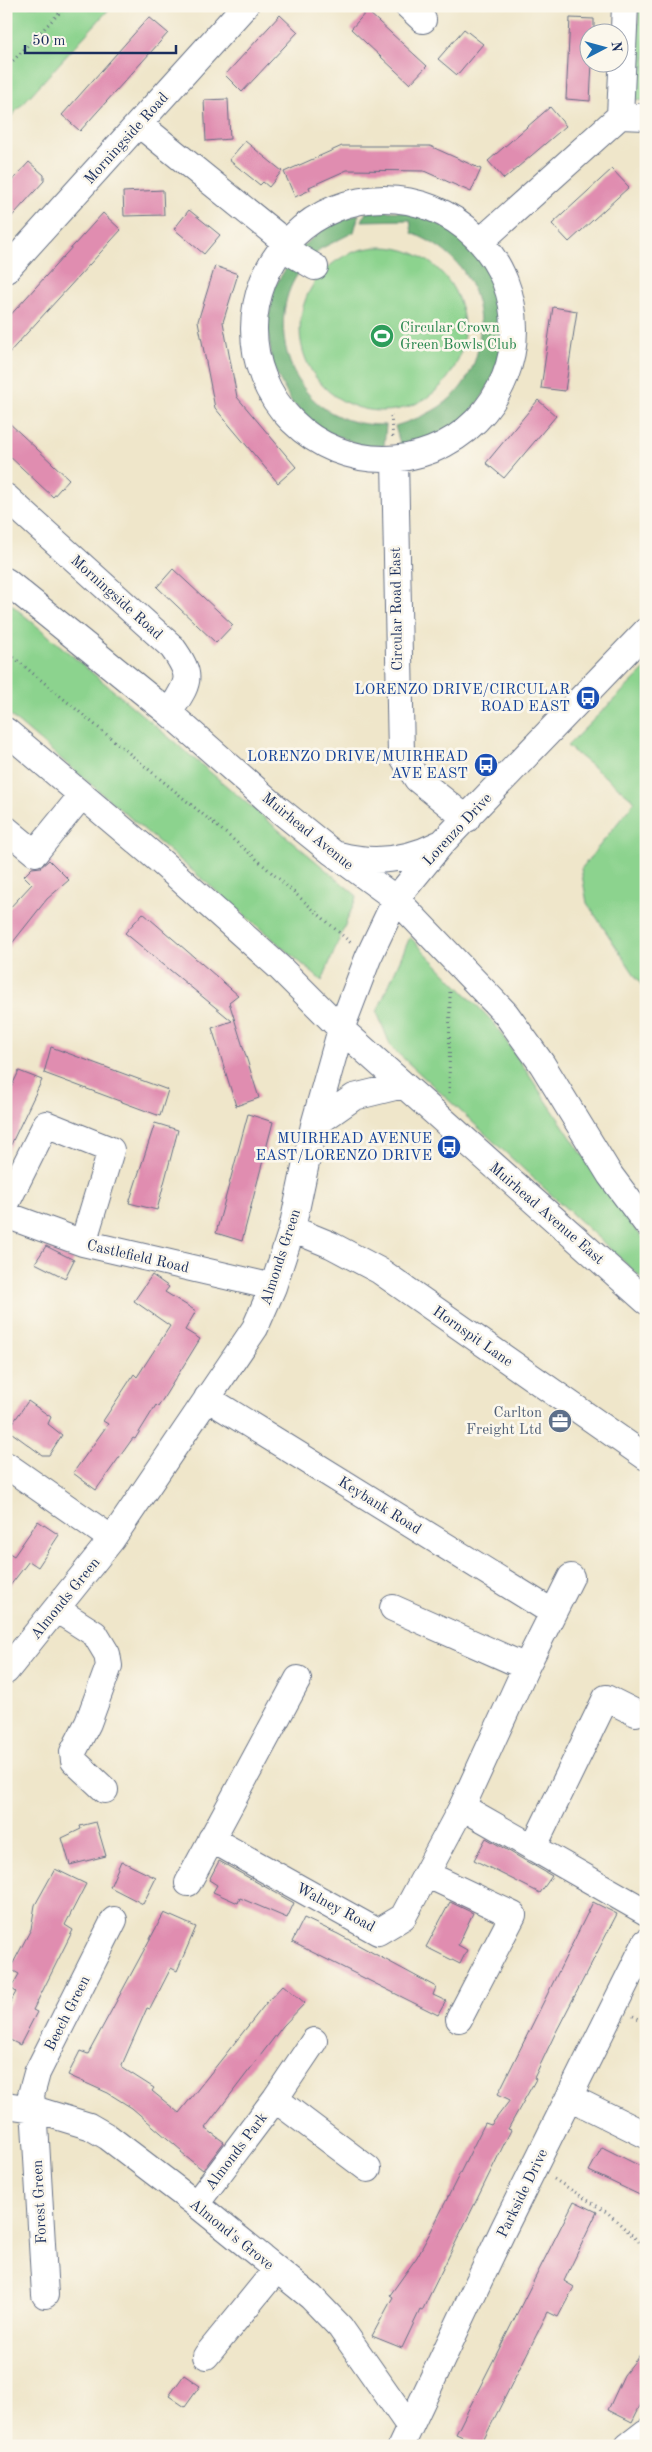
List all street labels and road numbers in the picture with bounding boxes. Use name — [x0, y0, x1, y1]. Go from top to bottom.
street label: Morningside Road — [82, 90, 172, 188]
street label: Circular Road East — [389, 547, 406, 671]
street label: Morningside Road — [67, 553, 165, 643]
street label: Muirhead Avenue — [258, 791, 356, 874]
street label: Lorenzo Drive — [421, 791, 495, 869]
street label: Muirhead Avenue East — [486, 1160, 606, 1268]
street label: Almonds Green — [259, 1207, 304, 1308]
street label: Castlefield Road — [85, 1238, 190, 1277]
street label: Hornspit Lane — [429, 1304, 515, 1370]
street label: Keybank Road — [335, 1475, 424, 1538]
street label: Almonds Green — [29, 1555, 104, 1643]
street label: Walney Road — [293, 1881, 377, 1935]
street label: Beech Green — [43, 1974, 94, 2054]
street label: Almonds Park — [203, 2110, 271, 2193]
street label: Parkside Drive — [495, 2147, 551, 2240]
street label: Forest Green — [31, 2159, 50, 2244]
street label: Almond's Grove — [186, 2197, 276, 2273]

